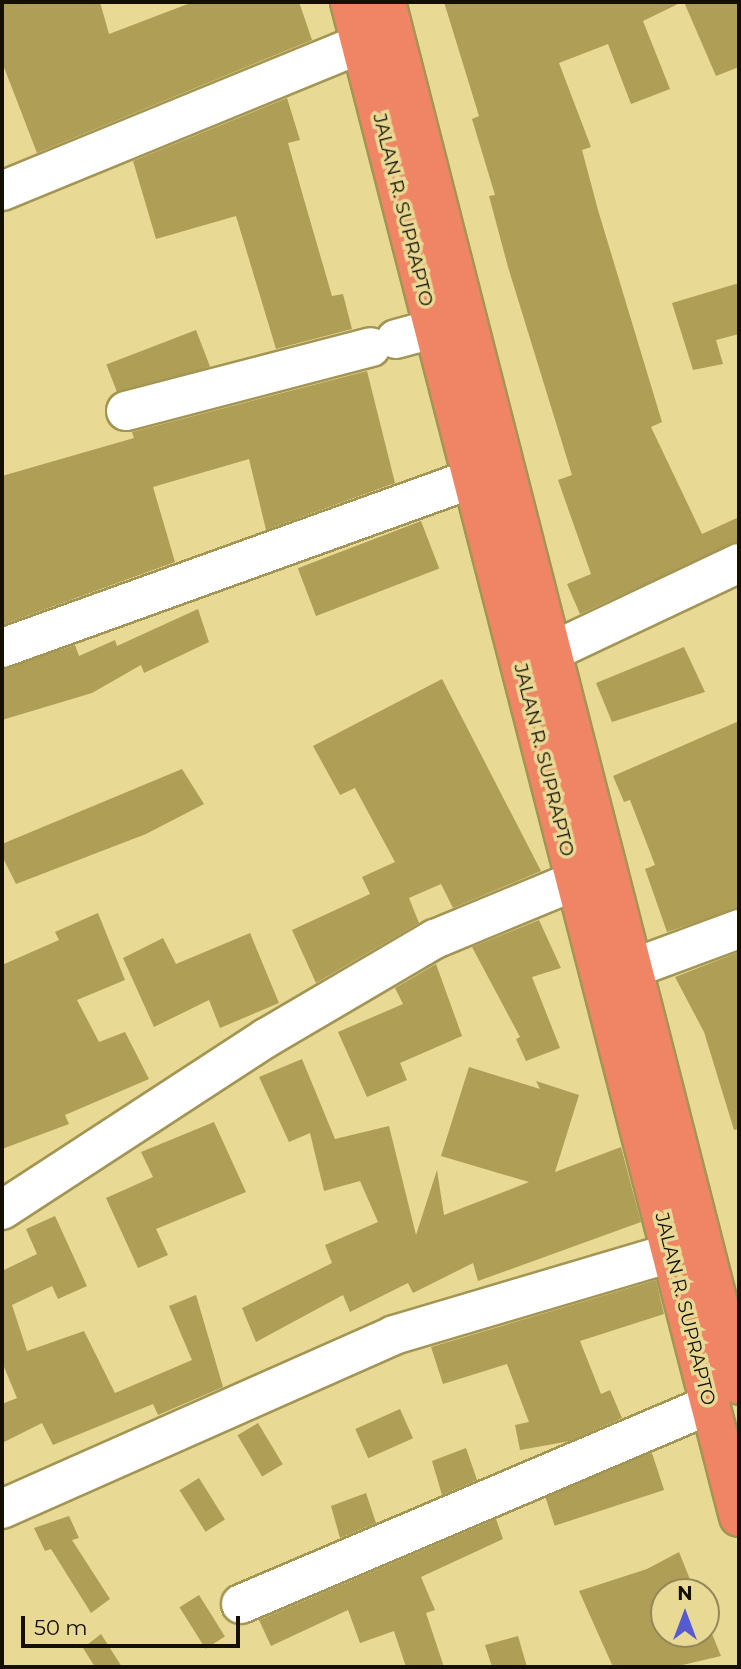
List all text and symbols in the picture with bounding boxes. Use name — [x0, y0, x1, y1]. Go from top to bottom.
street label: JALAN R. SUPRAPTO — [368, 111, 438, 309]
street label: JALAN R. SUPRAPTO — [509, 661, 579, 859]
street label: JALAN R. SUPRAPTO — [650, 1210, 720, 1408]
north arrow — [650, 1578, 720, 1648]
text: N — [677, 1582, 693, 1605]
scale bar — [24, 1602, 243, 1646]
text: 50 m — [34, 1615, 88, 1640]

